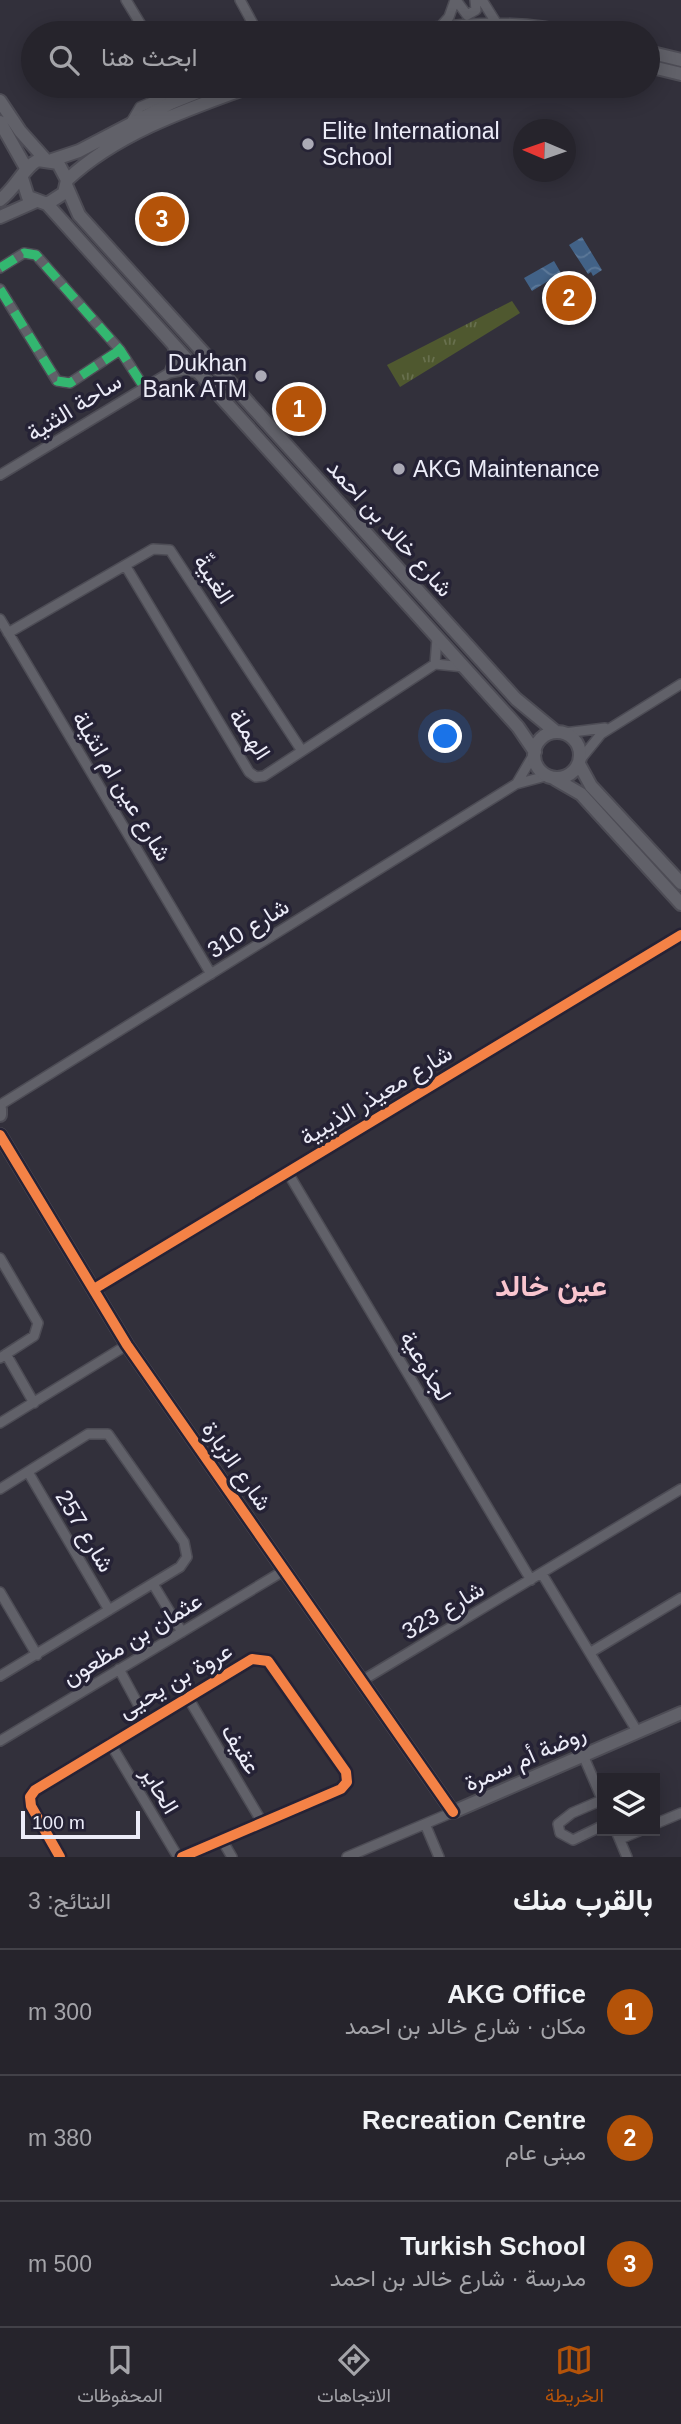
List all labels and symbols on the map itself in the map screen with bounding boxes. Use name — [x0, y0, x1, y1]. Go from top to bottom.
place label: Elite International School — [322, 118, 500, 170]
north arrow — [513, 119, 576, 182]
marker: Elite International School — [300, 136, 316, 152]
pin: 3 — [139, 193, 185, 245]
pin: 2 — [546, 272, 592, 324]
place label: Dukhan Bank ATM — [143, 350, 247, 402]
street label: ساحة الثنية — [22, 368, 126, 446]
marker: Dukhan Bank ATM — [253, 368, 269, 384]
pin: 1 — [276, 383, 322, 435]
street label: شارع خالد بن احمد — [319, 454, 458, 604]
place label: AKG Maintenance — [413, 456, 600, 482]
marker: AKG Maintenance — [391, 461, 407, 477]
street label: الغبيةّ — [189, 549, 240, 608]
street label: الهملة — [222, 704, 276, 766]
street label: شارع عين ام انثيلة — [65, 706, 177, 867]
your location — [428, 719, 462, 753]
street label: شارع 310 — [203, 893, 295, 966]
street label: شارع معيذر الذيبية — [295, 1039, 458, 1153]
district label: عين خالد — [495, 1269, 607, 1304]
street label: لجذوعية — [394, 1326, 457, 1406]
street label: شارع الزبارة — [194, 1417, 277, 1517]
street label: شارع 257 — [48, 1485, 120, 1578]
street label: شارع 323 — [397, 1575, 490, 1647]
street label: عثمان بن مظعون — [58, 1587, 207, 1693]
street label: عروة بن يحيى — [114, 1637, 237, 1725]
street label: عقيف — [216, 1720, 266, 1778]
street label: روضة أم سمرة — [460, 1720, 590, 1798]
street label: الحاير — [134, 1761, 184, 1819]
scale bar — [21, 1808, 140, 1840]

